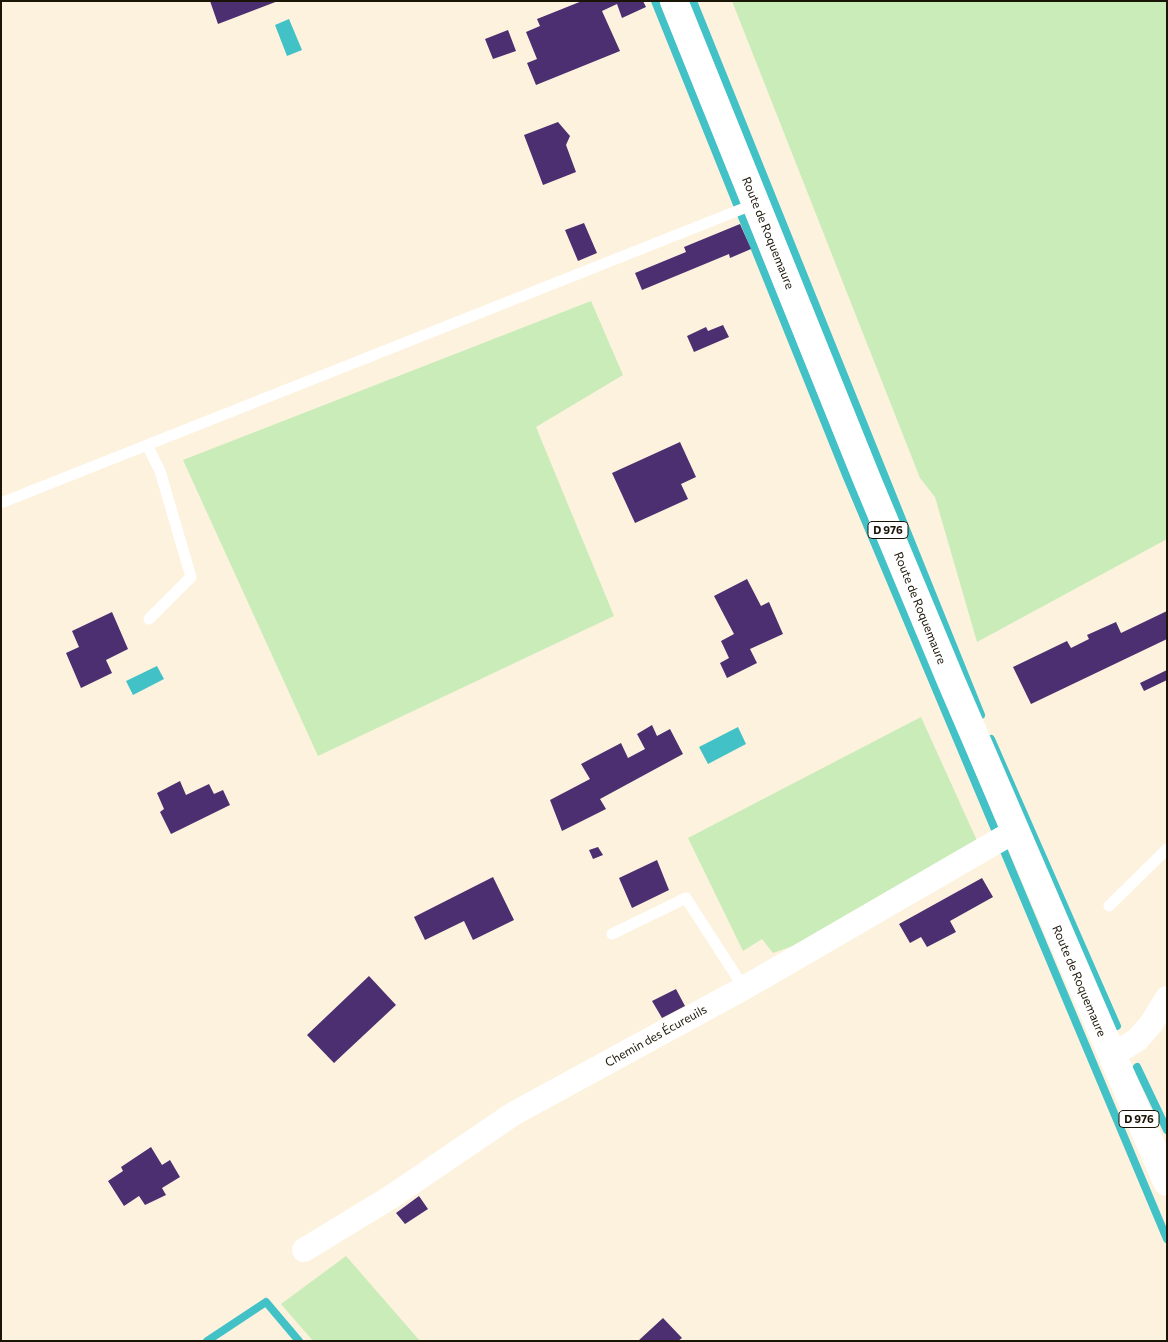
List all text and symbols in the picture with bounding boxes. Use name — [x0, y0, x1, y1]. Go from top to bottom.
street label: Route de Roquemaure — [739, 175, 797, 291]
road number: D 976 — [868, 522, 908, 538]
street label: Route de Roquemaure — [891, 550, 949, 666]
street label: Route de Roquemaure — [1049, 923, 1109, 1039]
street label: Chemin des Écureuils — [603, 1002, 709, 1070]
road number: D 976 — [1119, 1110, 1159, 1128]

